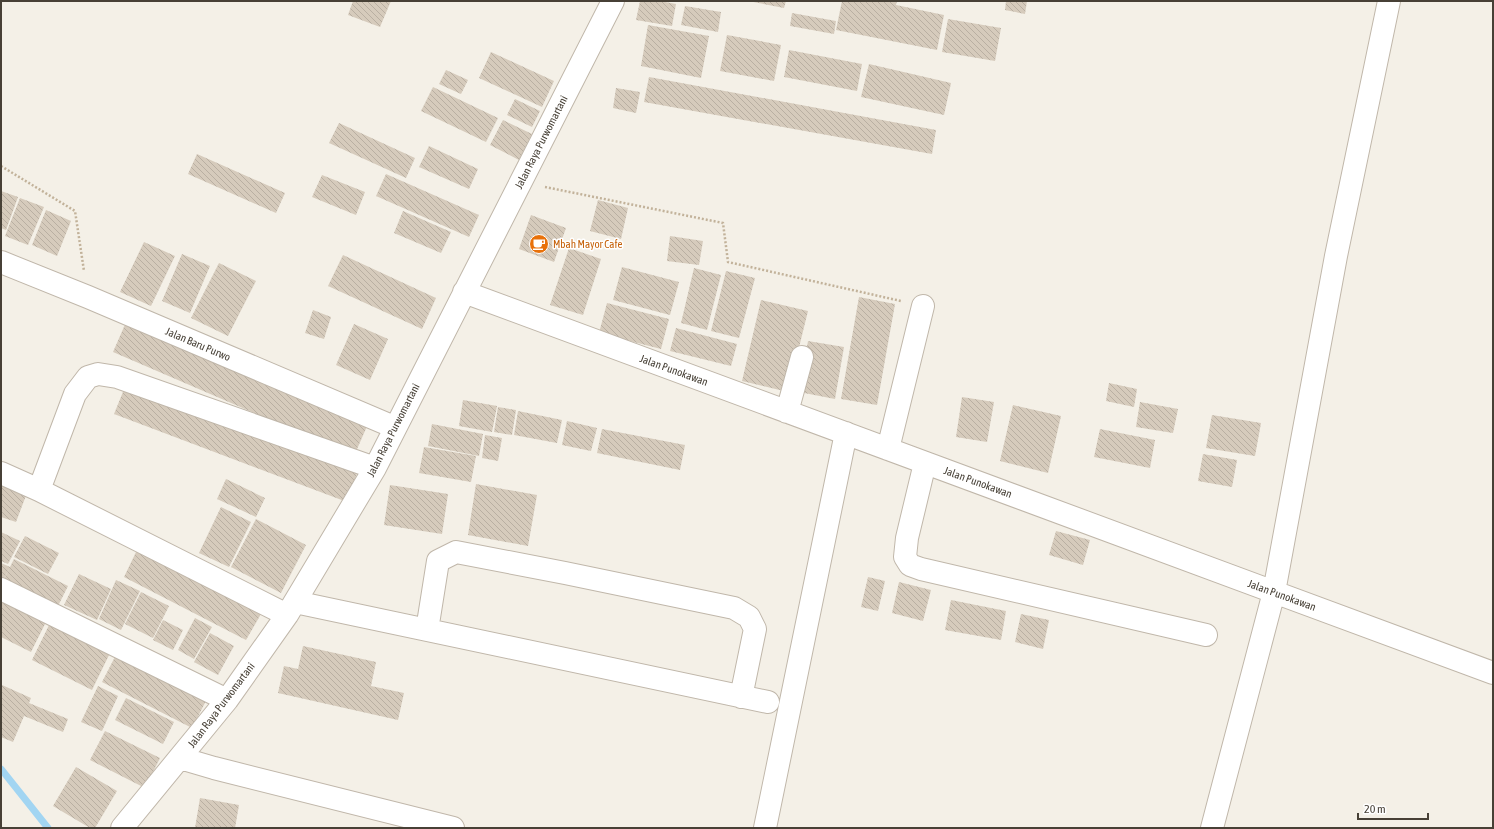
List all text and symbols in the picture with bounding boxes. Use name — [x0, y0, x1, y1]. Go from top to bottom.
street label: Jalan Raya Purwomartani — [512, 93, 570, 191]
cafe icon: Mbah Mayor Cafe — [528, 233, 550, 255]
place label: Mbah Mayor Cafe — [553, 238, 622, 250]
street label: Jalan Baru Purwo — [164, 325, 232, 363]
street label: Jalan Punokawan — [638, 352, 710, 388]
street label: Jalan Raya Purwomartani — [364, 381, 422, 479]
street label: Jalan Punokawan — [942, 464, 1014, 500]
street label: Jalan Punokawan — [1246, 577, 1318, 613]
street label: Jalan Raya Purwomartani — [185, 660, 257, 750]
scale bar — [1358, 795, 1428, 821]
text: 20 m — [1364, 802, 1386, 816]

